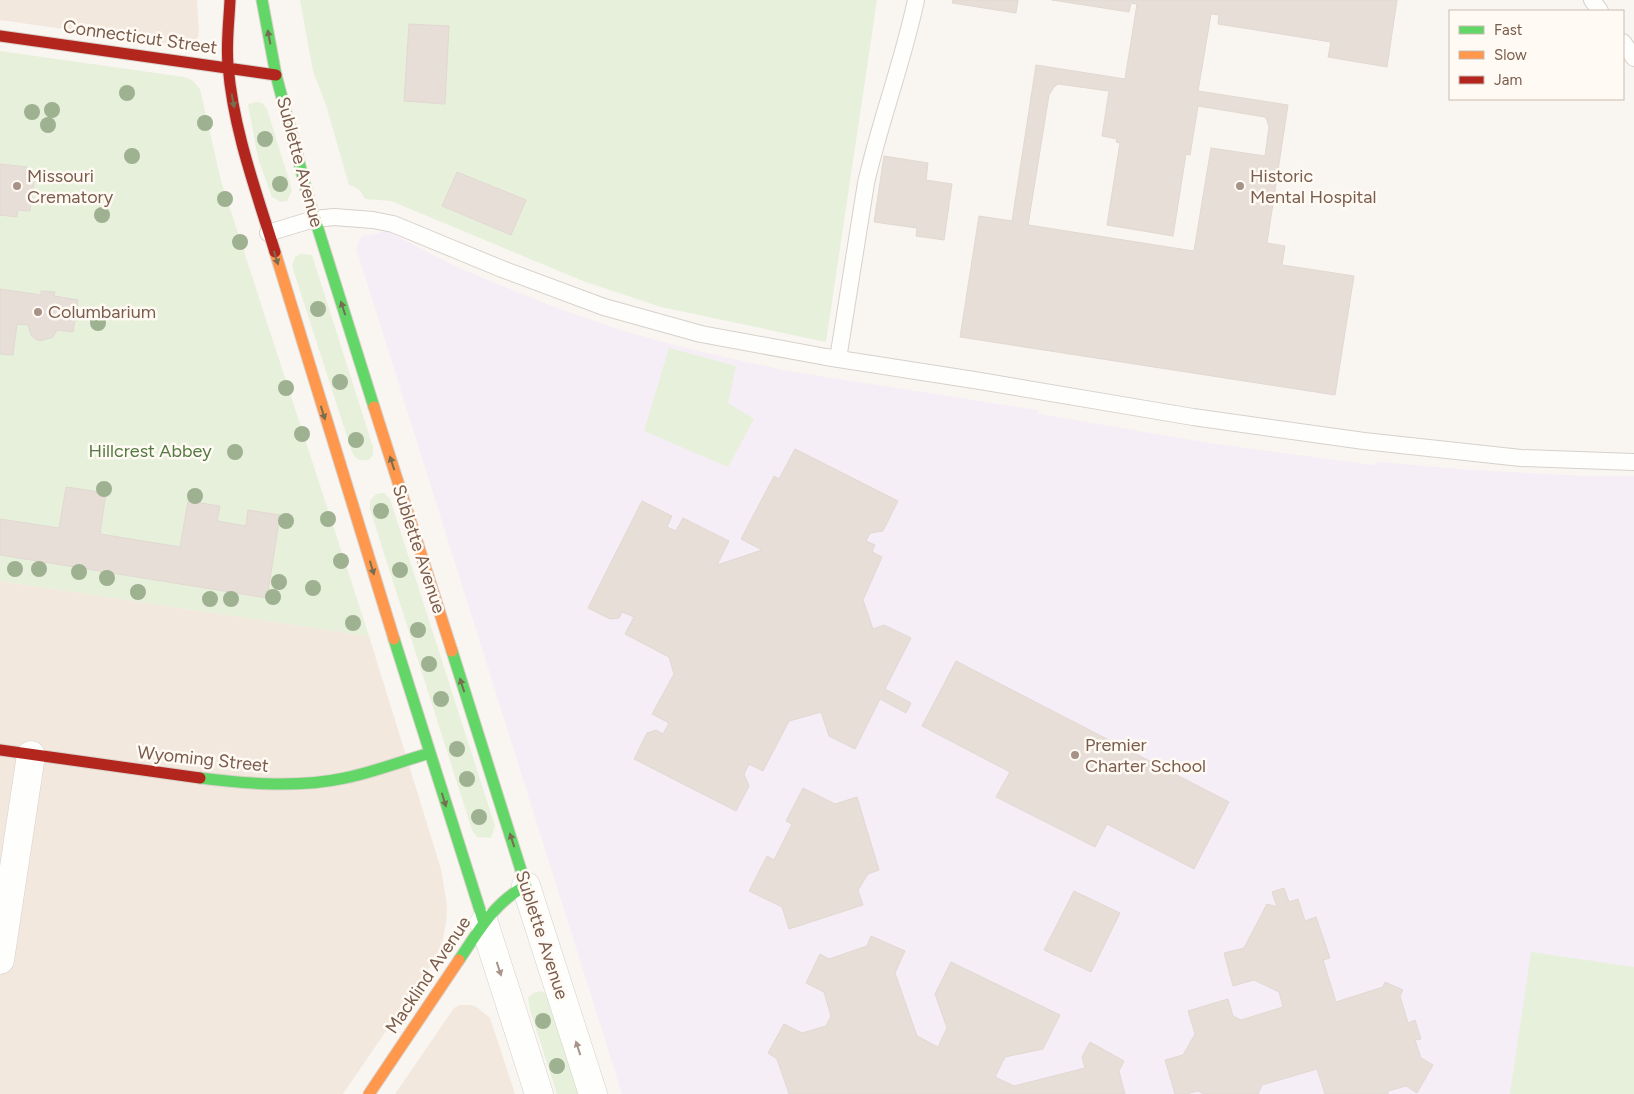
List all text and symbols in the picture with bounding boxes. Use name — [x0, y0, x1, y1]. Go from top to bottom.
legend — [1449, 10, 1624, 100]
street label: Connecticut Street — [61, 15, 219, 59]
text: Fast — [1494, 21, 1523, 39]
one-way arrow — [264, 29, 272, 45]
text: Slow — [1494, 46, 1527, 64]
text: Jam — [1494, 71, 1522, 89]
one-way arrow — [229, 93, 237, 108]
street label: Sublette Avenue — [272, 94, 328, 230]
place label: Missouri Crematory — [27, 165, 114, 208]
place label: Historic Mental Hospital — [1250, 165, 1377, 208]
marker: Missouri Crematory — [11, 180, 23, 192]
marker: Historic Mental Hospital — [1234, 180, 1246, 192]
one-way arrow — [272, 250, 280, 265]
place label: Columbarium — [48, 301, 156, 323]
one-way arrow — [338, 301, 346, 316]
marker: Columbarium — [32, 306, 44, 318]
one-way arrow — [320, 405, 328, 420]
park label: Hillcrest Abbey — [88, 440, 212, 462]
one-way arrow — [388, 456, 395, 471]
street label: Sublette Avenue — [388, 482, 450, 616]
one-way arrow — [368, 561, 376, 576]
one-way arrow — [458, 677, 466, 692]
place label: Premier Charter School — [1085, 734, 1206, 777]
street label: Wyoming Street — [136, 741, 270, 777]
marker: Premier Charter School — [1069, 749, 1081, 761]
one-way arrow — [441, 792, 449, 807]
one-way arrow — [507, 832, 515, 847]
street label: Sublette Avenue — [511, 868, 573, 1002]
street label: Macklind Avenue — [381, 912, 475, 1038]
one-way arrow — [496, 962, 504, 977]
one-way arrow — [574, 1040, 582, 1055]

